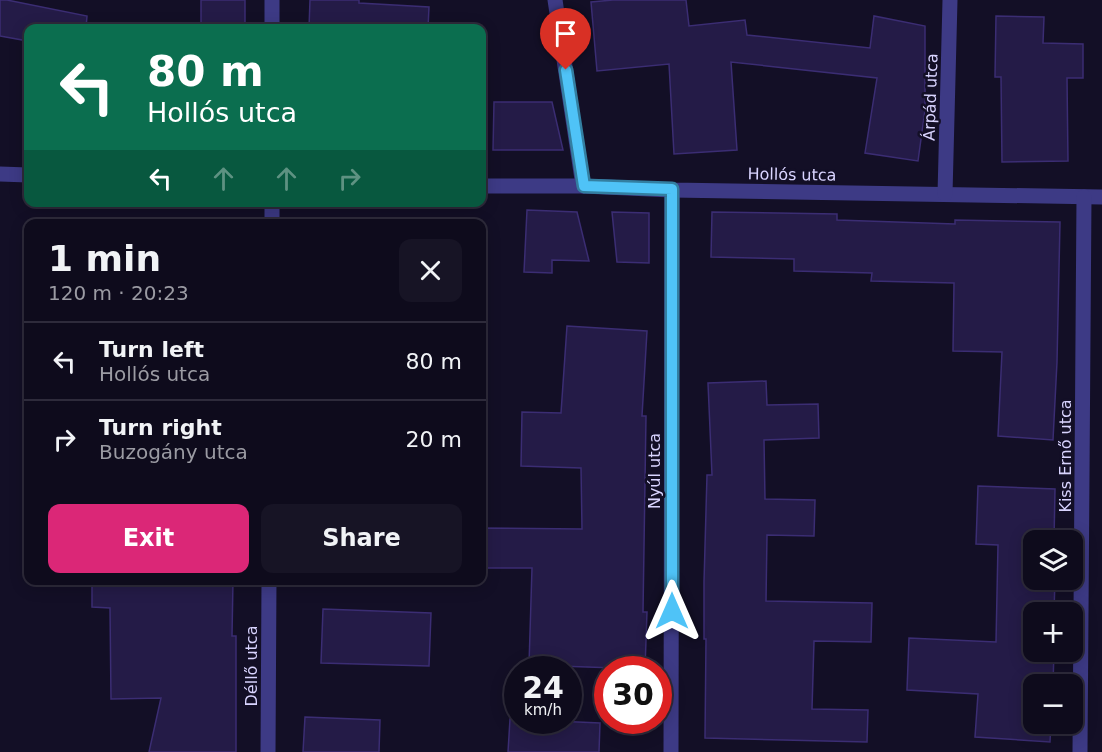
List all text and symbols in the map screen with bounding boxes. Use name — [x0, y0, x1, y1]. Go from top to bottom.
pin — [540, 8, 591, 70]
icon: arrive — [549, 17, 582, 50]
text: 80 m — [147, 47, 264, 96]
icon: left — [48, 48, 126, 126]
street label: Árpád utca — [919, 53, 942, 141]
text: Hollós utca — [147, 97, 297, 128]
icon: left — [144, 162, 177, 195]
icon: ahead — [207, 162, 240, 195]
icon: ahead — [270, 162, 303, 195]
icon: right — [333, 162, 366, 195]
street label: Hollós utca — [747, 164, 837, 185]
text: 1 min — [48, 238, 161, 279]
button: close — [399, 239, 462, 302]
text: 120 m · 20:23 — [48, 281, 189, 305]
text: Turn left — [99, 337, 204, 362]
icon: left — [48, 345, 81, 378]
text: 80 m — [406, 349, 462, 374]
text: Hollós utca — [99, 362, 210, 386]
street label: Kiss Ernő utca — [1056, 399, 1075, 513]
text: Turn right — [99, 415, 222, 440]
icon: right — [48, 423, 81, 456]
text: 20 m — [406, 427, 462, 452]
street label: Nyúl utca — [645, 433, 664, 509]
text: Buzogány utca — [99, 440, 248, 464]
button: Exit — [48, 504, 249, 573]
button: Share — [261, 504, 462, 573]
map controls — [1023, 530, 1083, 734]
button: layers — [1023, 530, 1083, 590]
position arrow — [640, 579, 704, 643]
button: + — [1023, 602, 1083, 662]
street label: Déllő utca — [242, 626, 261, 706]
speed limit sign: 30 — [594, 656, 672, 734]
text: 24 — [522, 670, 564, 705]
button: − — [1023, 674, 1083, 734]
text: km/h — [524, 701, 562, 719]

